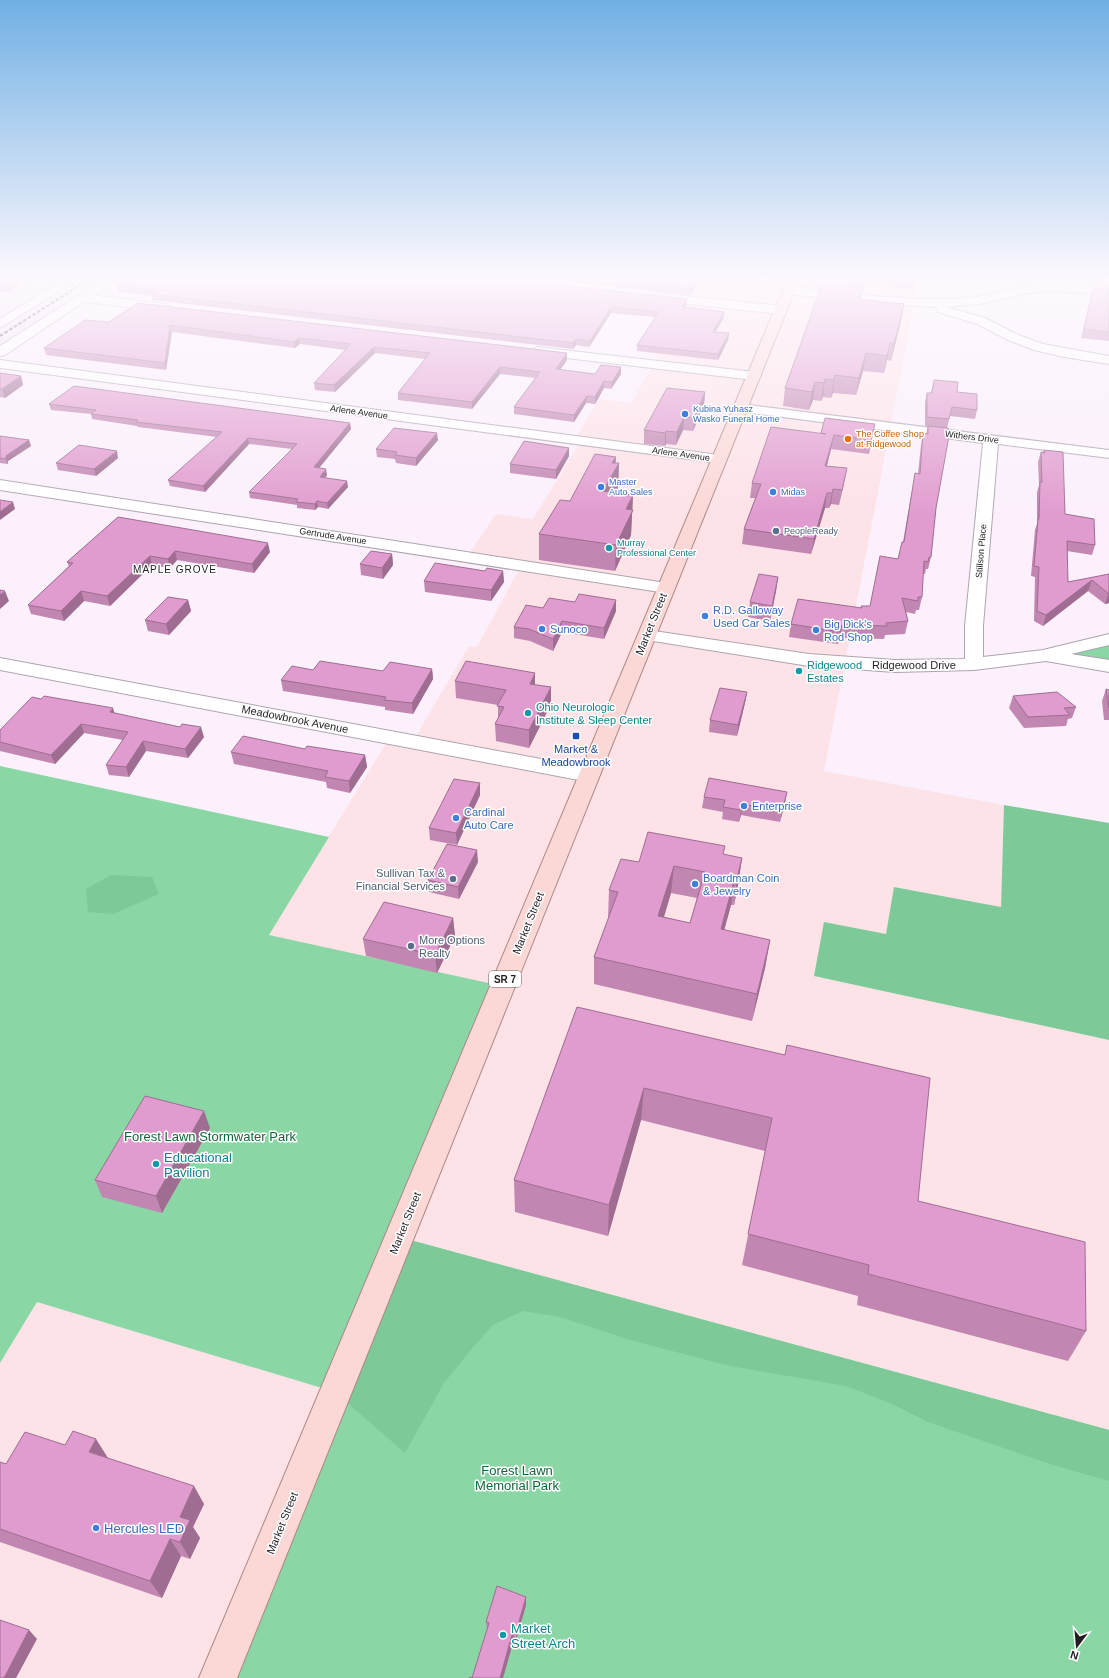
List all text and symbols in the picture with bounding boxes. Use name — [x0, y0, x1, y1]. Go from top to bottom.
street label: Arlene Avenue — [329, 403, 389, 421]
place label: Kubina Yuhasz Wasko Funeral Home — [693, 404, 780, 424]
marker: Kubina Yuhasz Wasko Funeral Home — [680, 409, 690, 419]
place label: The Coffee Shop at Ridgewood — [856, 429, 924, 449]
street label: Withers Drive — [945, 429, 999, 445]
marker: The Coffee Shop at Ridgewood — [843, 434, 853, 444]
street label: Arlene Avenue — [651, 445, 711, 463]
place label: Master Auto Sales — [609, 477, 653, 497]
marker: Master Auto Sales — [596, 482, 606, 492]
marker: Midas — [768, 487, 778, 497]
place label: Midas — [781, 487, 806, 497]
street label: Stillson Place — [974, 524, 988, 578]
street label: Gertrude Avenue — [299, 526, 367, 546]
marker: PeopleReady — [771, 526, 781, 536]
place label: PeopleReady — [784, 526, 839, 536]
place label: Murray Professional Center — [617, 538, 696, 558]
marker: Murray Professional Center — [604, 543, 614, 553]
district label: MAPLE GROVE — [133, 564, 217, 575]
street label: Market Street — [633, 591, 669, 657]
place label: R.D. Galloway Used Car Sales — [713, 604, 791, 629]
marker: R.D. Galloway Used Car Sales — [700, 611, 710, 621]
place label: Big Dick's Rod Shop — [824, 618, 873, 643]
place label: Sunoco — [550, 623, 587, 635]
marker: Sunoco — [537, 624, 547, 634]
marker: Big Dick's Rod Shop — [811, 625, 821, 635]
place label: Ridgewood Estates — [807, 659, 862, 684]
street label: Ridgewood Drive — [872, 659, 956, 671]
marker: Ridgewood Estates — [794, 666, 804, 676]
place label: Ohio Neurologic Institute & Sleep Center — [536, 701, 653, 726]
street label: Meadowbrook Avenue — [241, 703, 349, 735]
marker: Ohio Neurologic Institute & Sleep Center — [523, 708, 533, 718]
marker: Market & Meadowbrook — [571, 731, 581, 741]
place label: Market & Meadowbrook — [541, 743, 611, 768]
place label: Enterprise — [752, 800, 802, 812]
marker: Enterprise — [739, 801, 749, 811]
place label: Cardinal Auto Care — [464, 806, 514, 831]
marker: Cardinal Auto Care — [451, 813, 461, 823]
place label: Sullivan Tax & Financial Services — [356, 867, 446, 892]
place label: Boardman Coin & Jewelry — [703, 872, 779, 897]
marker: Sullivan Tax & Financial Services — [448, 874, 458, 884]
marker: Boardman Coin & Jewelry — [690, 879, 700, 889]
street label: Market Street — [510, 890, 546, 956]
place label: More Options Realty — [419, 934, 486, 959]
marker: More Options Realty — [406, 941, 416, 951]
road number: SR 7 — [489, 971, 521, 987]
park label: Forest Lawn Stormwater Park — [124, 1129, 296, 1144]
place label: Educational Pavilion — [164, 1150, 232, 1180]
marker: Educational Pavilion — [151, 1159, 161, 1169]
street label: Market Street — [387, 1190, 423, 1256]
park label: Forest Lawn Memorial Park — [475, 1463, 559, 1493]
street label: Market Street — [264, 1490, 300, 1556]
place label: Hercules LED — [104, 1521, 184, 1536]
marker: Hercules LED — [91, 1523, 101, 1533]
place label: Market Street Arch — [511, 1621, 575, 1651]
north arrow — [1057, 1626, 1097, 1666]
marker: Market Street Arch — [498, 1630, 508, 1640]
text: N — [1069, 1649, 1080, 1662]

